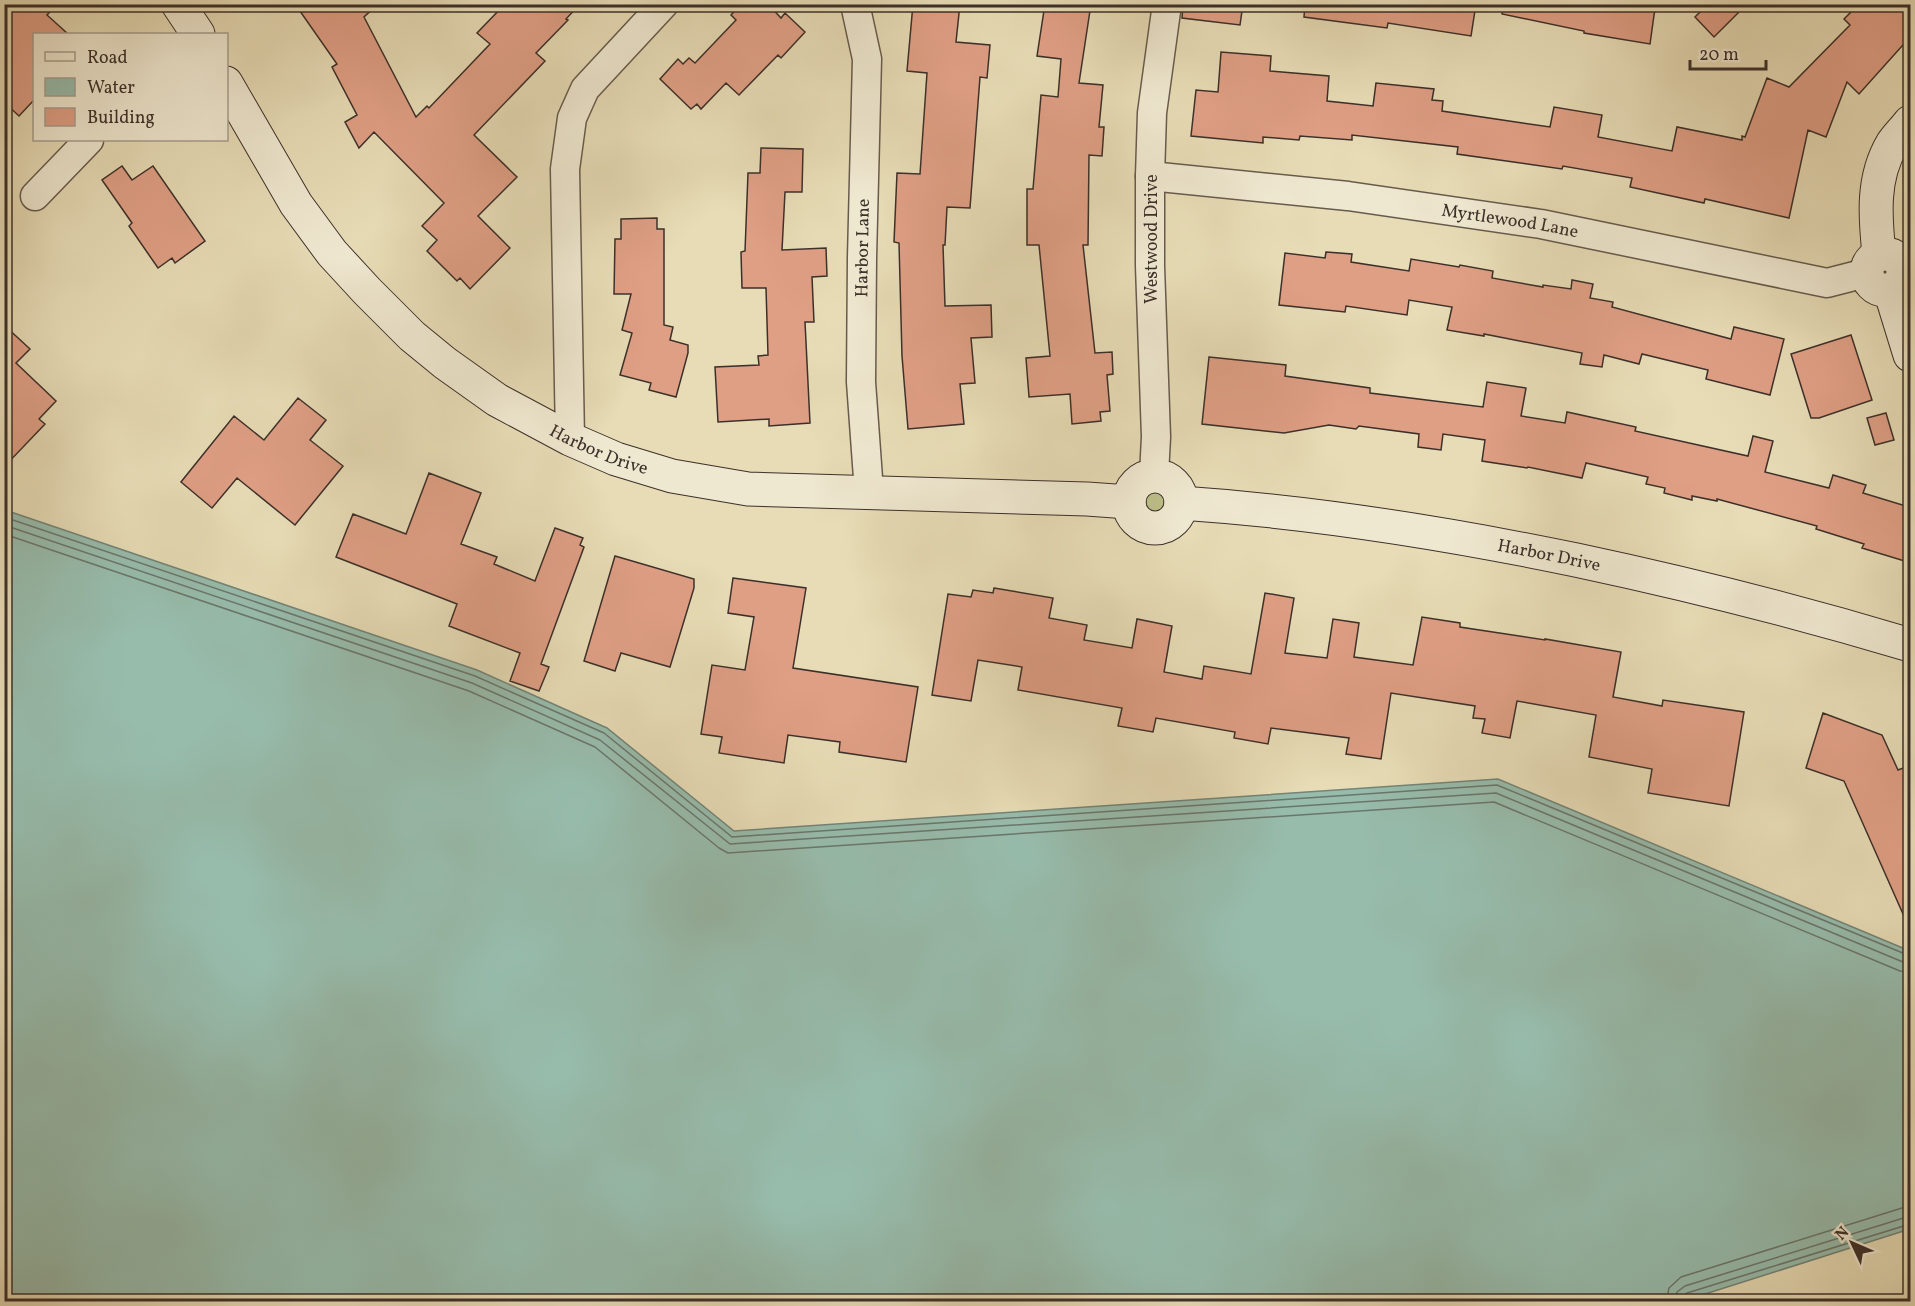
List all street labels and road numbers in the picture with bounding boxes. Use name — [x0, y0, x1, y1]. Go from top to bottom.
street label: Westwood Drive — [1140, 174, 1165, 304]
street label: Harbor Lane — [850, 198, 877, 298]
street label: Myrtlewood Lane — [1440, 199, 1581, 245]
street label: Harbor Drive — [544, 419, 651, 482]
street label: Harbor Drive — [1495, 534, 1603, 579]

